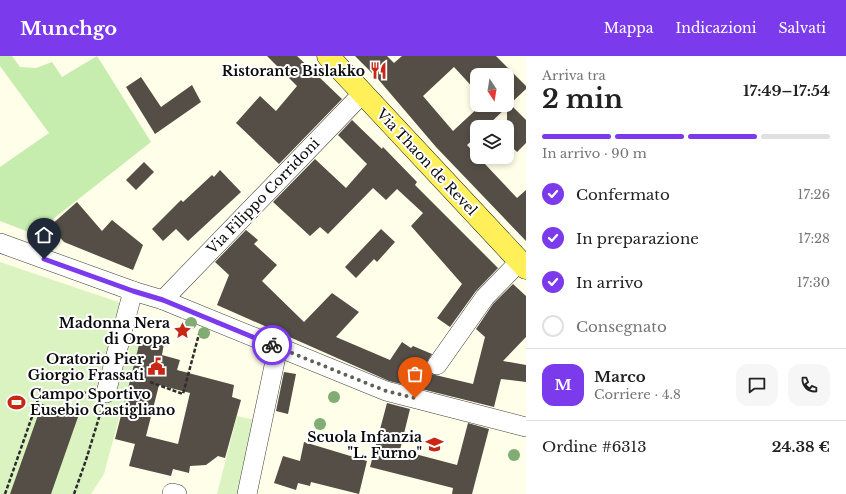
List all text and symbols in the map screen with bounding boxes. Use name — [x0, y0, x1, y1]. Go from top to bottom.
text: Munchgo — [20, 17, 117, 40]
text: Mappa — [604, 19, 653, 37]
text: Indicazioni — [675, 19, 757, 37]
text: Salvati — [779, 19, 826, 37]
restaurant icon: Ristorante Bislakko — [368, 61, 388, 81]
place label: Ristorante Bislakko — [222, 62, 365, 80]
text: Arriva tra — [542, 67, 606, 84]
north arrow — [470, 68, 514, 112]
map controls — [470, 68, 514, 164]
text: 17:49–17:54 — [743, 81, 830, 100]
text: 2 min — [542, 83, 623, 115]
street label: Via Thaon de Revel — [372, 104, 481, 219]
button: layers — [470, 120, 514, 164]
street label: Via Filippo Corridoni — [202, 134, 323, 259]
text: In arrivo · 90 m — [542, 145, 647, 162]
icon: check — [542, 183, 564, 205]
text: Confermato — [576, 185, 670, 204]
text: 17:26 — [798, 186, 830, 203]
pin — [27, 218, 61, 259]
icon: home — [33, 224, 55, 246]
icon: check — [542, 227, 564, 249]
text: In preparazione — [576, 229, 699, 248]
text: 17:28 — [798, 230, 830, 247]
icon: check — [542, 271, 564, 293]
text: In arrivo — [576, 273, 643, 292]
text: 17:30 — [797, 274, 830, 291]
place label: Madonna Nera di Oropa — [59, 314, 170, 348]
text: Consegnato — [576, 317, 667, 336]
place icon: Madonna Nera di Oropa — [173, 321, 193, 341]
courier — [252, 325, 292, 365]
icon: bike — [261, 334, 283, 356]
place label: Oratorio Pier Giorgio Frassati — [28, 350, 144, 384]
public building icon: Oratorio Pier Giorgio Frassati — [147, 357, 167, 377]
pin — [398, 357, 432, 398]
icon: bag — [404, 363, 426, 385]
button: chat — [736, 364, 778, 406]
button: phone — [788, 364, 830, 406]
text: Marco — [594, 367, 646, 386]
text: M — [554, 375, 572, 394]
place label: Campo Sportivo Eusebio Castigliano — [30, 385, 175, 419]
text: Corriere · 4.8 — [594, 386, 681, 403]
sports icon: Campo Sportivo Eusebio Castigliano — [7, 392, 27, 412]
place label: Scuola Infanzia "L. Furno" — [307, 428, 422, 462]
school or university icon: Scuola Infanzia "L. Furno" — [425, 435, 445, 455]
text: Ordine #6313 — [542, 437, 646, 456]
text: 24.38 € — [772, 437, 830, 456]

